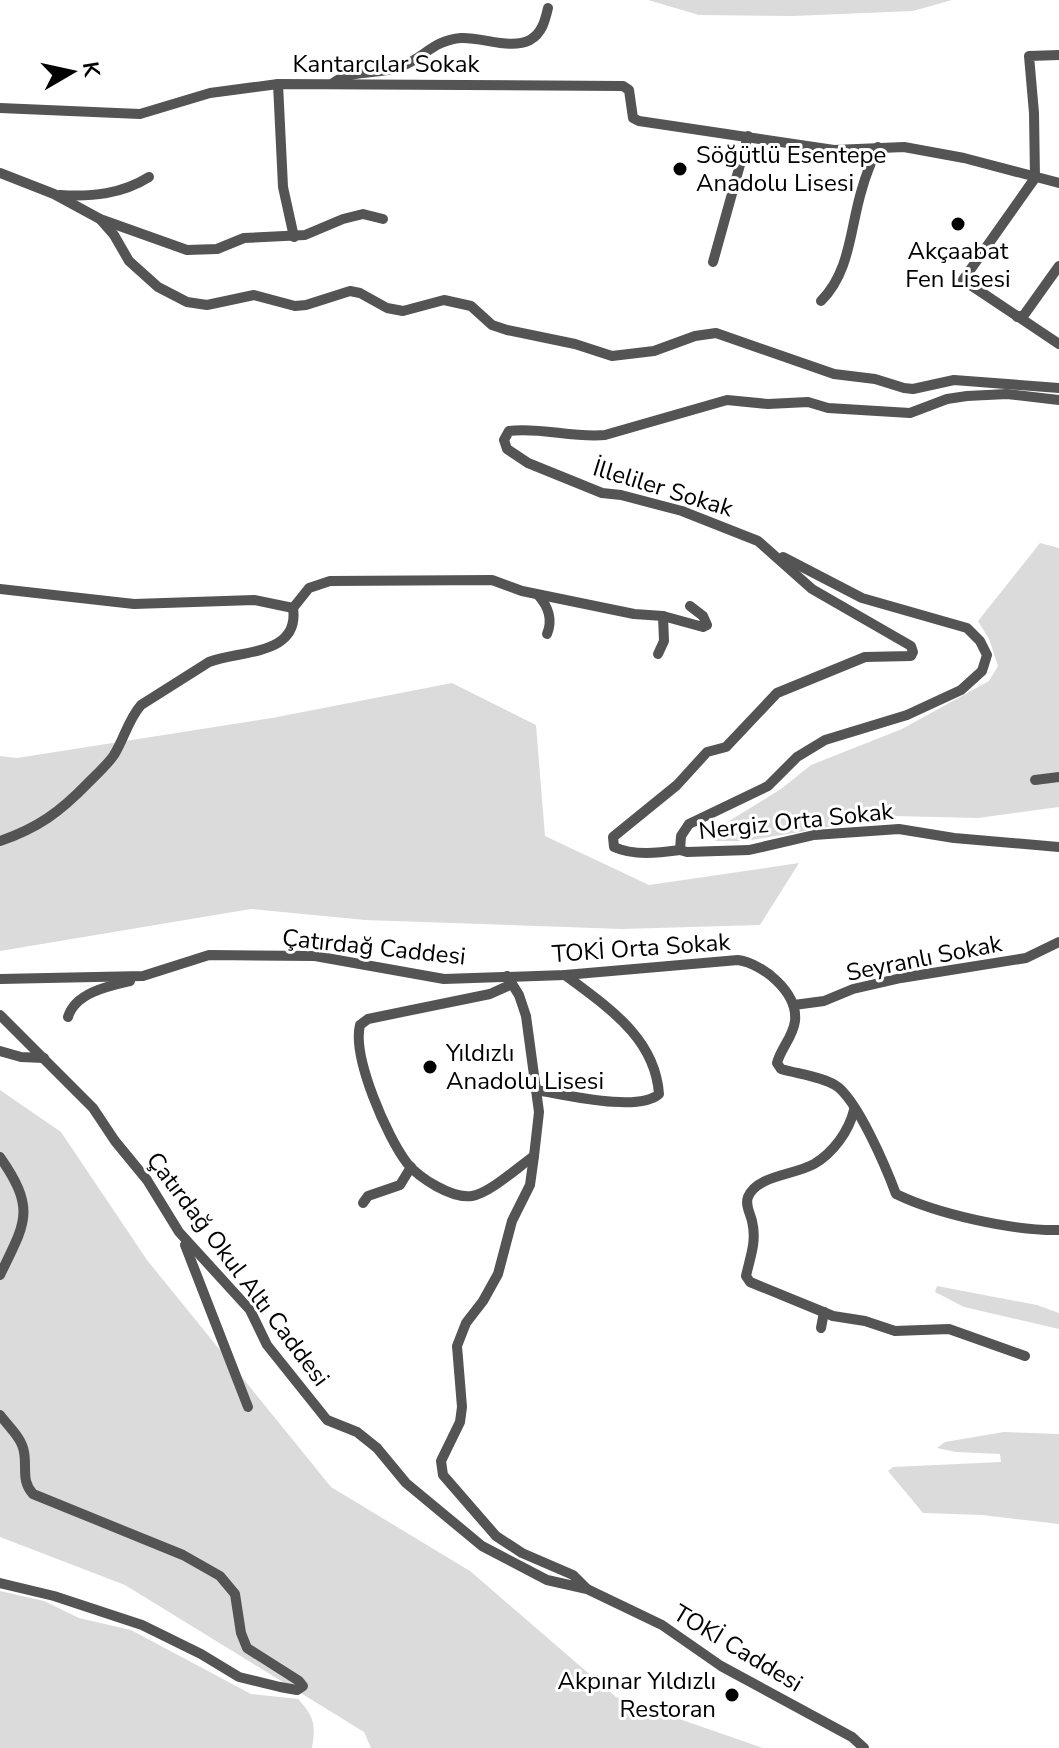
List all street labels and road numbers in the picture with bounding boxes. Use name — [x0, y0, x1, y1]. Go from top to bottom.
street label: Kantarcılar Sokak — [293, 48, 480, 80]
street label: İlleliler Sokak — [589, 452, 738, 525]
street label: Nergiz Orta Sokak — [697, 795, 896, 847]
street label: Çatırdağ Caddesi — [281, 921, 467, 973]
street label: TOKİ Orta Sokak — [551, 926, 732, 970]
street label: Seyranlı Sokak — [843, 927, 1006, 989]
street label: Çatırdağ Okul Altı Caddesi — [139, 1145, 337, 1393]
street label: TOKİ Caddesi — [667, 1597, 809, 1699]

